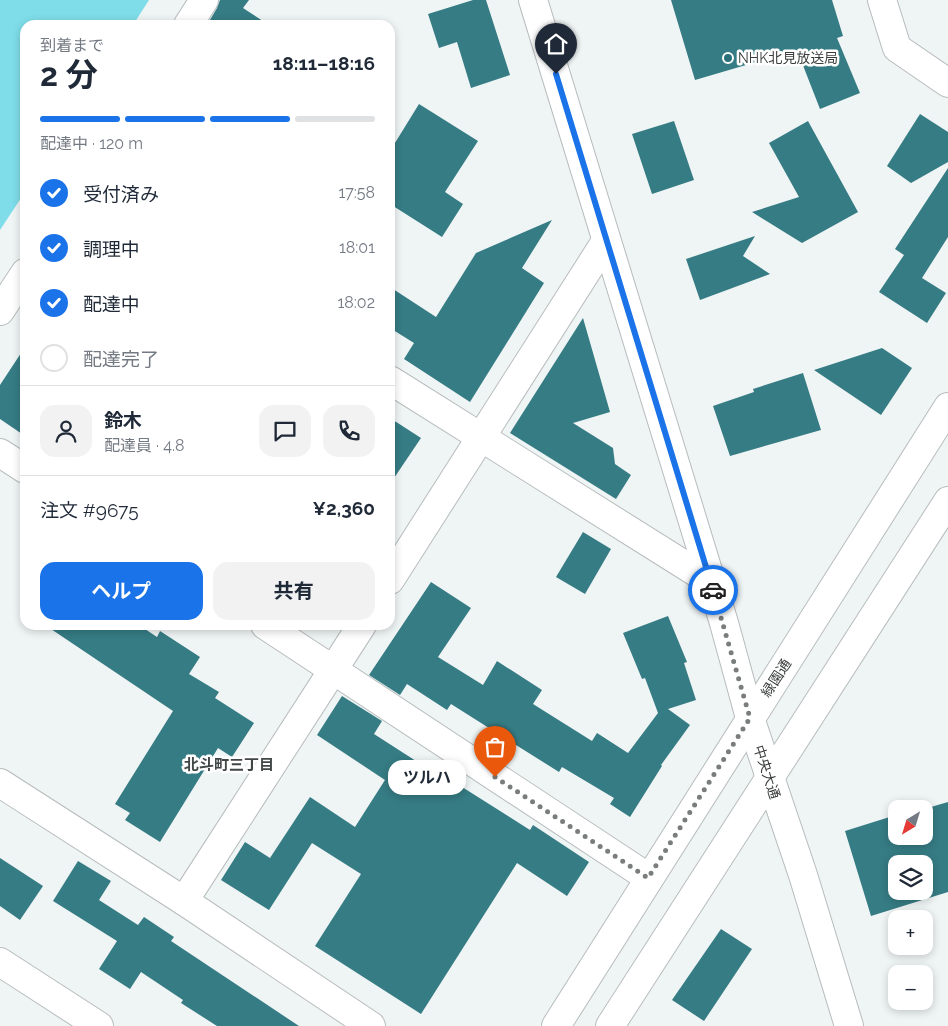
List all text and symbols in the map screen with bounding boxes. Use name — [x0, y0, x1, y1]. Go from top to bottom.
pin — [535, 23, 577, 74]
icon: home — [542, 30, 570, 58]
text: 到着まで — [40, 36, 104, 55]
place label: NHK北見放送局 — [738, 50, 838, 66]
text: 18:11–18:16 — [273, 52, 375, 74]
marker: NHK北見放送局 — [722, 52, 734, 64]
text: 2 分 — [40, 56, 98, 93]
text: 配達中 · 120 m — [40, 134, 143, 153]
icon: check — [40, 179, 68, 207]
text: 受付済み — [83, 183, 159, 205]
text: 17:58 — [338, 183, 375, 202]
icon: check — [40, 234, 68, 262]
text: 調理中 — [83, 238, 140, 260]
text: 18:01 — [339, 238, 375, 257]
icon: check — [40, 289, 68, 317]
text: 配達中 — [83, 293, 140, 315]
text: 18:02 — [338, 293, 375, 312]
text: 配達完了 — [83, 348, 159, 370]
button: person — [40, 405, 92, 457]
button: chat — [259, 405, 311, 457]
button: phone — [323, 405, 375, 457]
text: 鈴木 — [104, 409, 142, 431]
text: 配達員 · 4.8 — [104, 436, 184, 455]
text: ¥2,360 — [313, 497, 375, 519]
text: 注文 #9675 — [40, 499, 139, 521]
button: ヘルプ — [40, 562, 203, 620]
button: 共有 — [213, 562, 375, 620]
courier — [688, 565, 738, 615]
icon: car — [699, 576, 727, 604]
street label: 緑園通 — [758, 656, 794, 700]
pin — [474, 726, 516, 777]
icon: bag — [481, 733, 509, 761]
street label: 中央大通 — [751, 743, 783, 801]
district label: 北斗町三丁目 — [184, 756, 274, 774]
callout: ツルハ — [388, 760, 465, 794]
text: ツルハ — [403, 768, 451, 787]
north arrow — [888, 800, 932, 845]
map controls — [888, 800, 933, 1010]
button: layers — [888, 855, 933, 900]
button: + — [888, 910, 933, 955]
button: − — [888, 965, 933, 1010]

